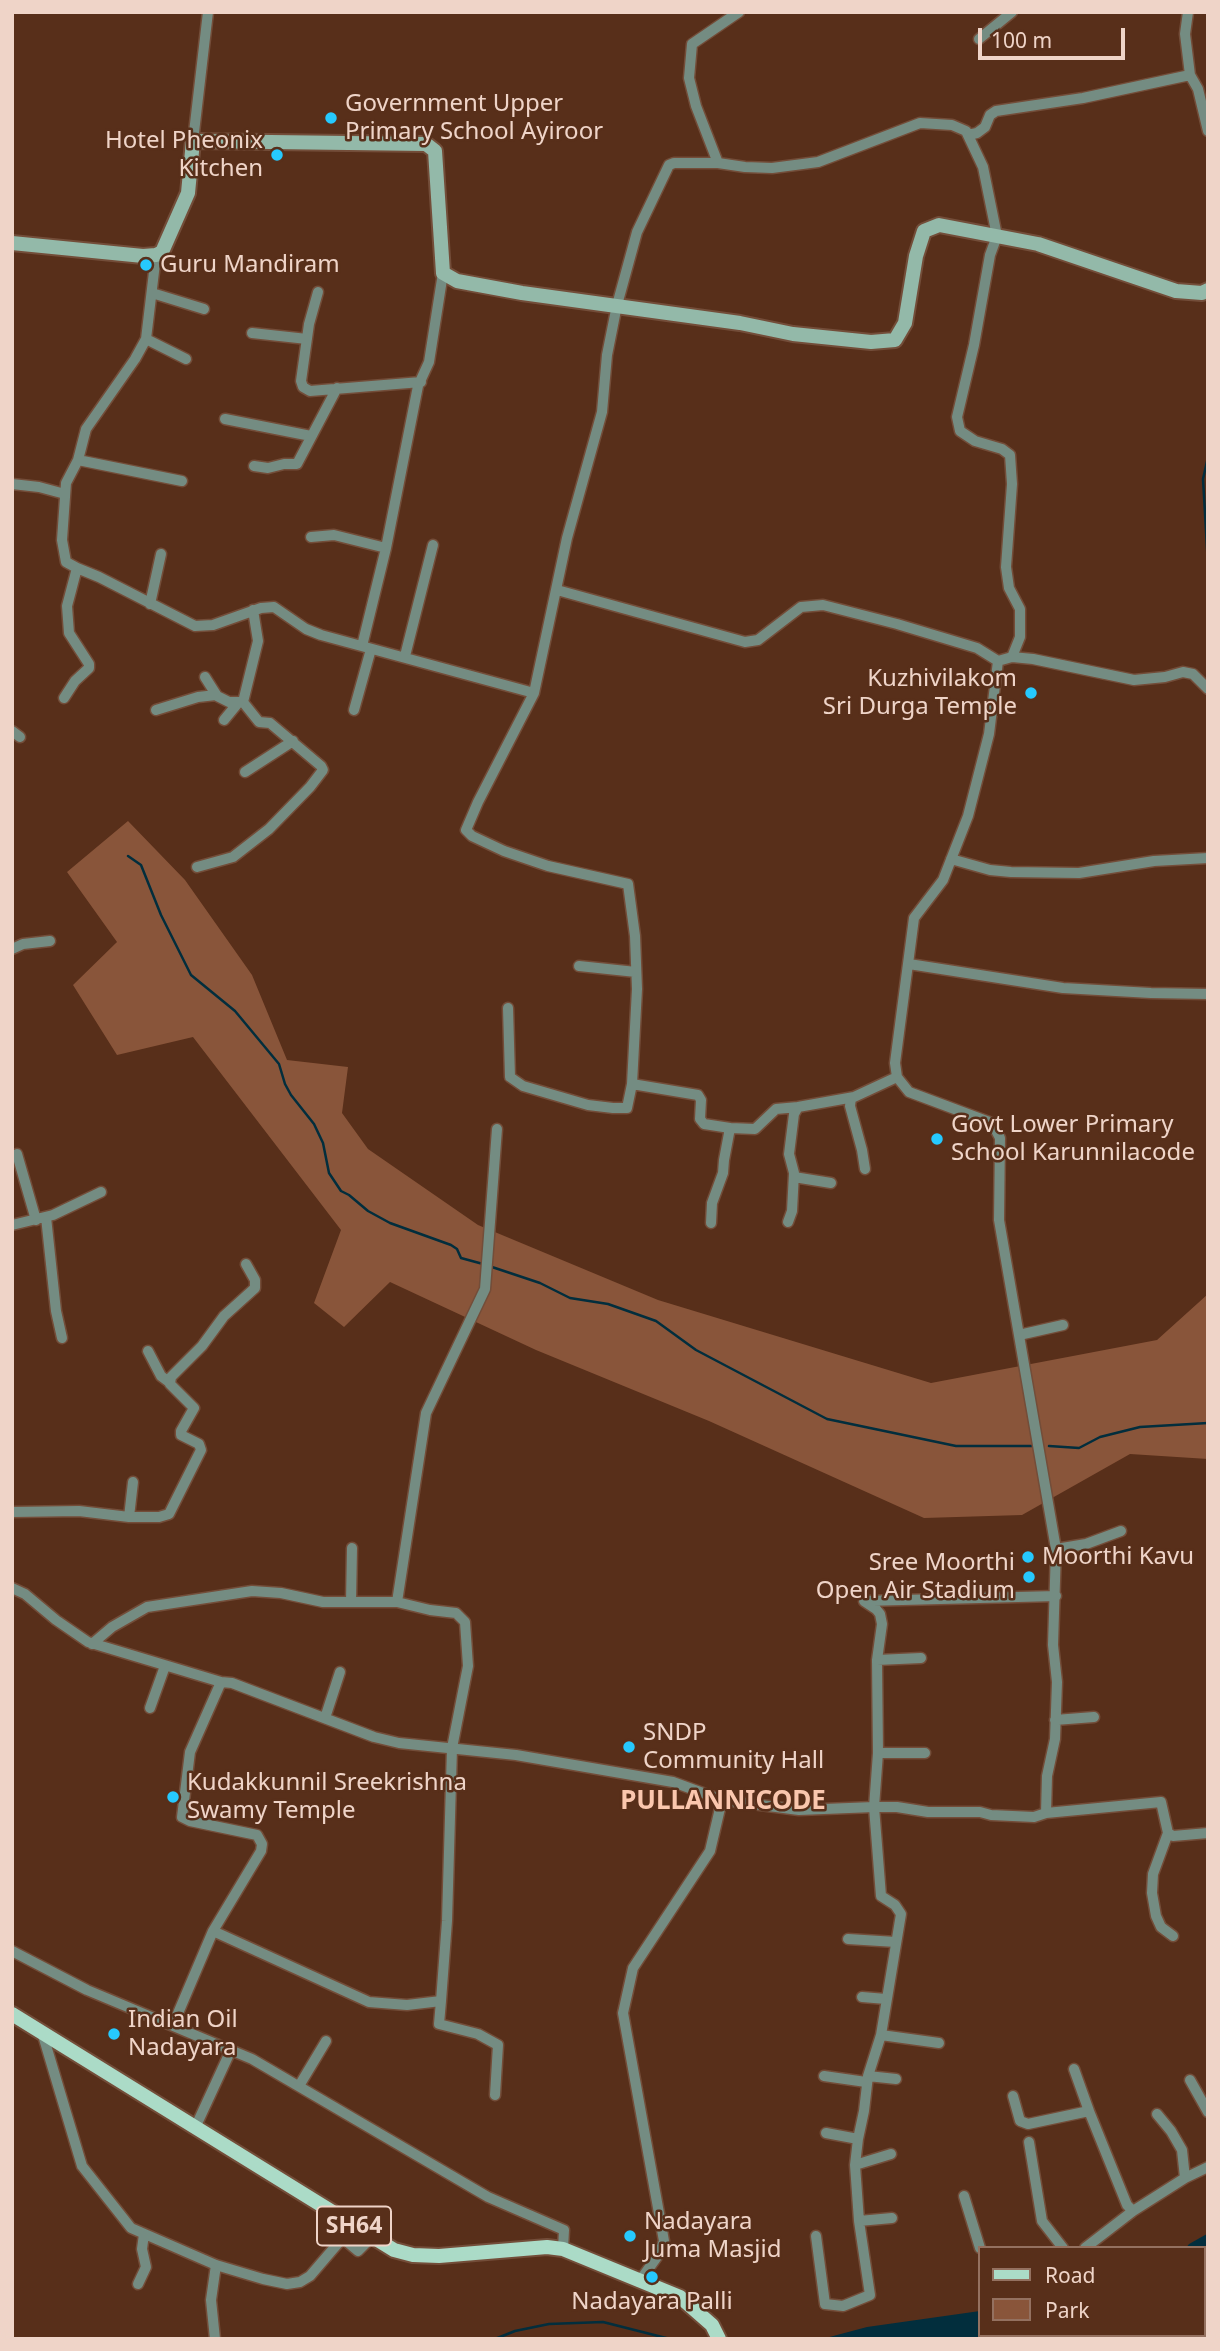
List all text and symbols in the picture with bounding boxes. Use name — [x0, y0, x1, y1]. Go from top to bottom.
scale bar — [982, 14, 1129, 58]
text: 100 m — [991, 26, 1052, 54]
place label: Government Upper Primary School Ayiroor — [345, 90, 603, 146]
marker: Government Upper Primary School Ayiroor — [323, 110, 339, 126]
place label: Hotel Pheonix Kitchen — [105, 127, 263, 183]
marker: Hotel Pheonix Kitchen — [269, 147, 285, 163]
place label: Guru Mandiram — [160, 251, 340, 279]
marker: Guru Mandiram — [138, 257, 154, 273]
place label: Kuzhivilakom Sri Durga Temple — [823, 665, 1017, 721]
marker: Kuzhivilakom Sri Durga Temple — [1023, 685, 1039, 701]
place label: Govt Lower Primary School Karunnilacode — [951, 1111, 1195, 1167]
marker: Govt Lower Primary School Karunnilacode — [929, 1131, 945, 1147]
place label: Moorthi Kavu — [1042, 1543, 1194, 1571]
place label: Sree Moorthi Open Air Stadium — [816, 1549, 1015, 1605]
marker: Moorthi Kavu — [1020, 1549, 1036, 1565]
marker: Sree Moorthi Open Air Stadium — [1021, 1569, 1037, 1585]
place label: SNDP Community Hall — [643, 1719, 824, 1775]
marker: SNDP Community Hall — [621, 1739, 637, 1755]
place label: Kudakkunnil Sreekrishna Swamy Temple — [187, 1769, 467, 1825]
district label: PULLANNICODE — [620, 1786, 826, 1818]
marker: Kudakkunnil Sreekrishna Swamy Temple — [165, 1789, 181, 1805]
place label: Indian Oil Nadayara — [128, 2006, 238, 2062]
marker: Indian Oil Nadayara — [106, 2026, 122, 2042]
road number: SH64 — [317, 2206, 391, 2246]
place label: Nadayara Juma Masjid — [644, 2208, 781, 2264]
marker: Nadayara Juma Masjid — [622, 2228, 638, 2244]
legend — [978, 2246, 1206, 2337]
text: Road — [1045, 2261, 1095, 2289]
marker: Nadayara Palli — [644, 2269, 660, 2285]
place label: Nadayara Palli — [571, 2288, 733, 2316]
text: Park — [1045, 2296, 1089, 2324]

